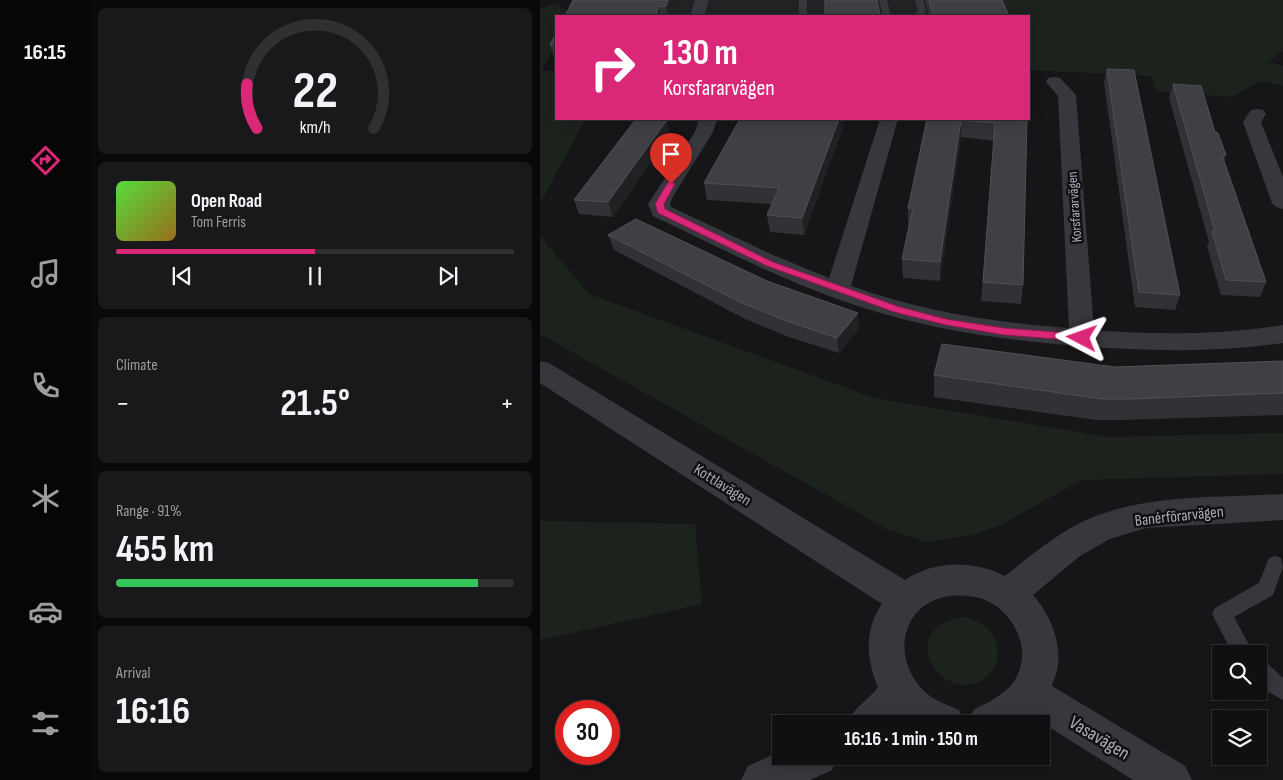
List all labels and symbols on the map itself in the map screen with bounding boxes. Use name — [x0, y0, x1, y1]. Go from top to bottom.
pin — [650, 133, 692, 184]
street label: Korsfararvägen — [1064, 171, 1085, 243]
position arrow — [1055, 311, 1107, 363]
street label: Kottlavägen — [690, 460, 754, 510]
street label: Banérförarvägen — [1134, 502, 1225, 531]
speed limit sign: 30 — [555, 700, 620, 765]
street label: Vasavägen — [1065, 711, 1134, 765]

